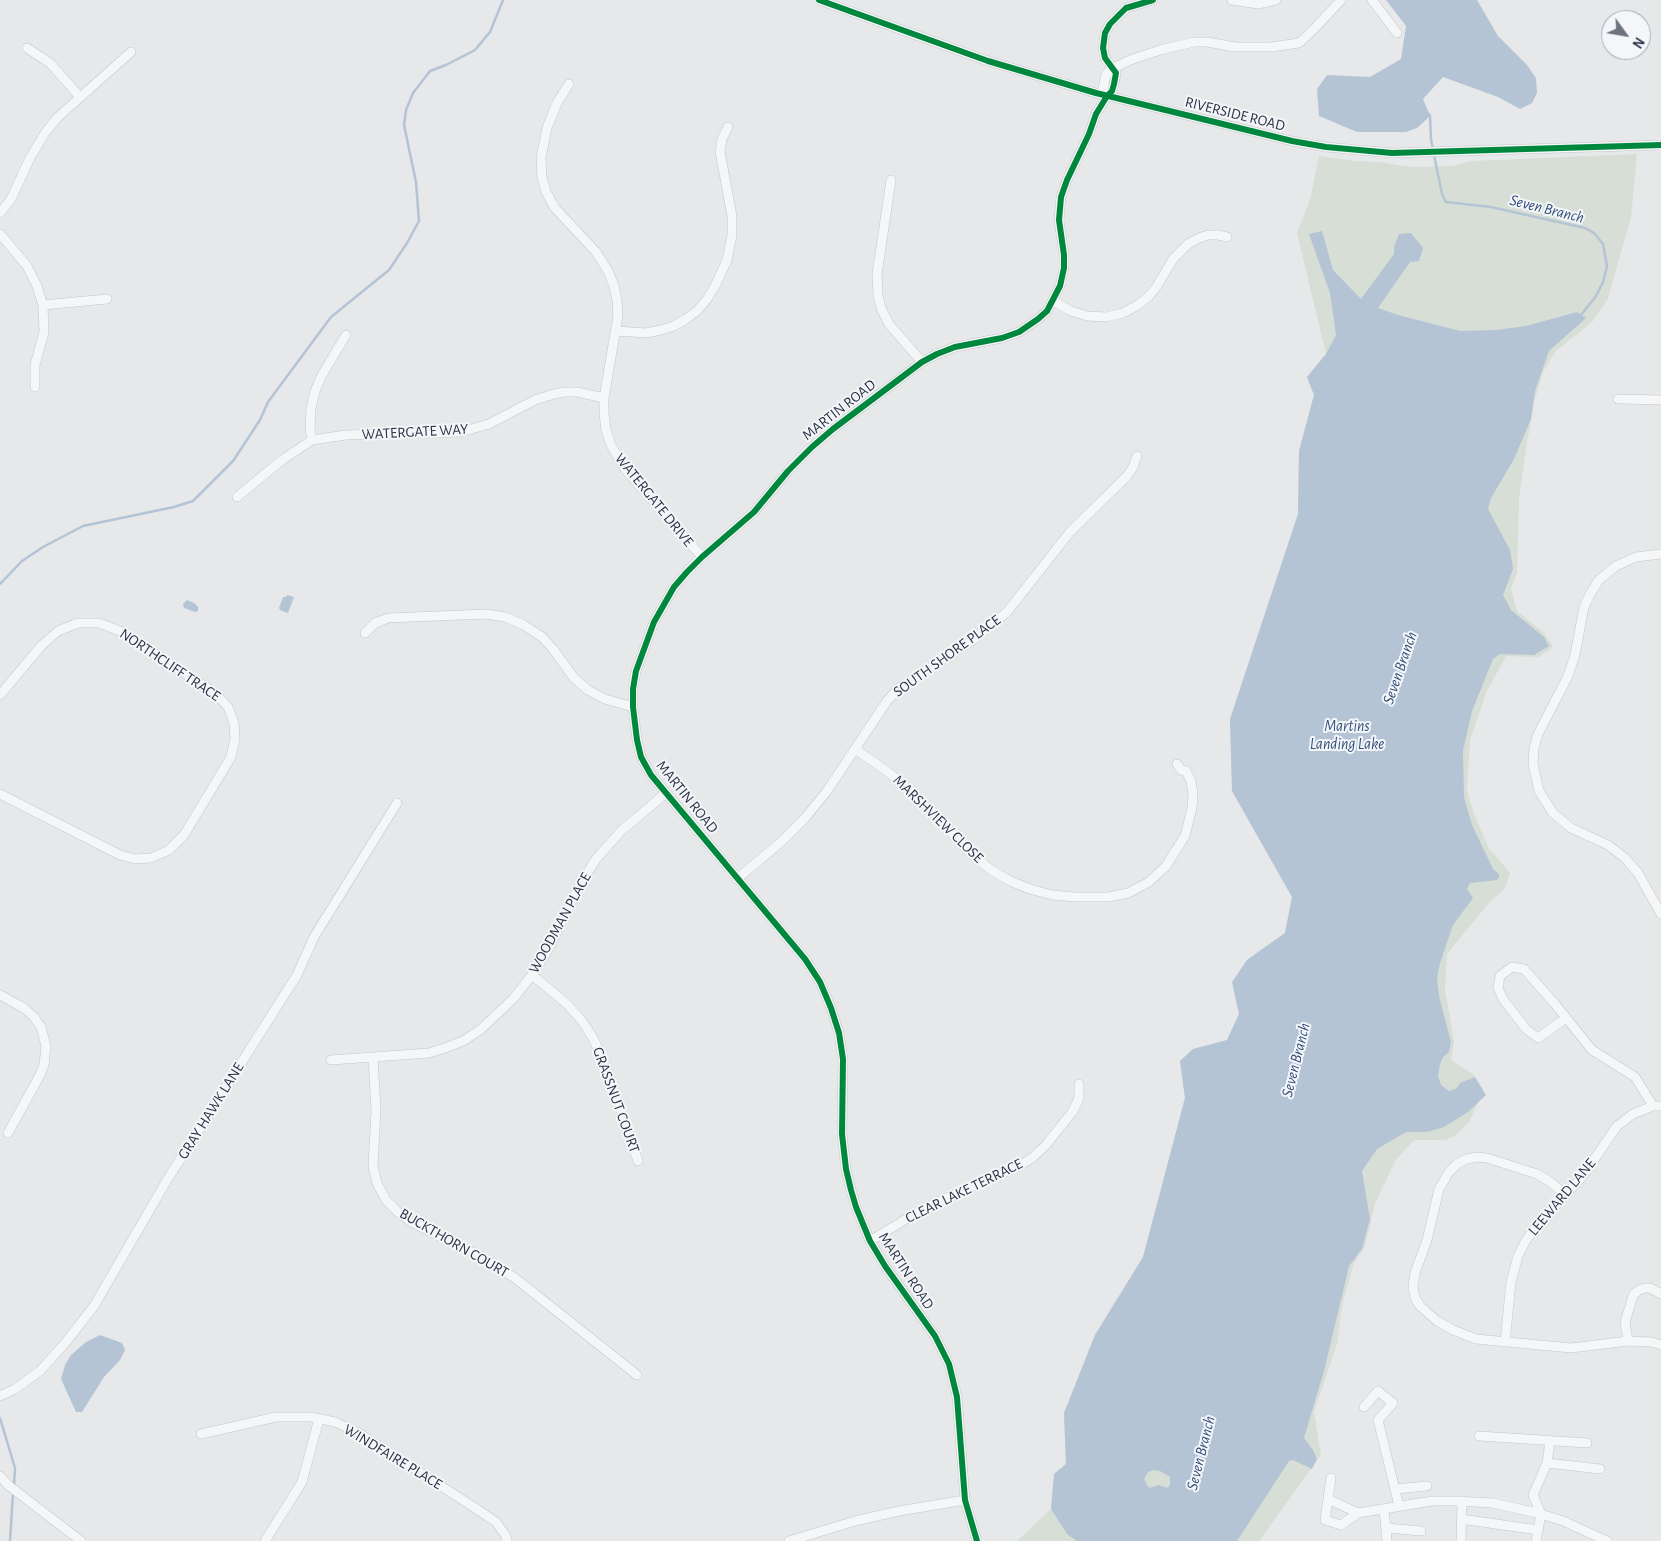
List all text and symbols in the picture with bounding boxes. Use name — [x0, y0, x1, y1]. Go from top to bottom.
north arrow — [1601, 10, 1651, 60]
text: N — [1629, 35, 1646, 50]
street label: RIVERSIDE ROAD — [1183, 93, 1287, 135]
water label: Seven Branch — [1508, 191, 1586, 227]
street label: MARTIN ROAD — [799, 376, 879, 444]
street label: WATERGATE WAY — [361, 420, 469, 444]
street label: WATERGATE DRIVE — [611, 450, 697, 550]
street label: SOUTH SHORE PLACE — [890, 611, 1004, 701]
street label: NORTHCLIFF TRACE — [116, 625, 224, 705]
water label: Seven Branch — [1379, 629, 1421, 707]
water label: Martins Landing Lake — [1310, 716, 1384, 754]
street label: MARTIN ROAD — [652, 757, 722, 837]
street label: MARSHVIEW CLOSE — [889, 771, 987, 867]
street label: WOODMAN PLACE — [525, 869, 595, 977]
water label: Seven Branch — [1278, 1021, 1314, 1099]
street label: GRASSNUT COURT — [588, 1045, 644, 1155]
street label: GRAY HAWK LANE — [174, 1059, 248, 1163]
street label: CLEAR LAKE TERRACE — [902, 1155, 1026, 1227]
street label: LEEWARD LANE — [1524, 1155, 1600, 1239]
street label: BUCKTHORN COURT — [396, 1204, 512, 1282]
street label: MARTIN ROAD — [874, 1229, 938, 1313]
water label: Seven Branch — [1183, 1414, 1219, 1492]
street label: WINDFAIRE PLACE — [340, 1421, 446, 1493]

